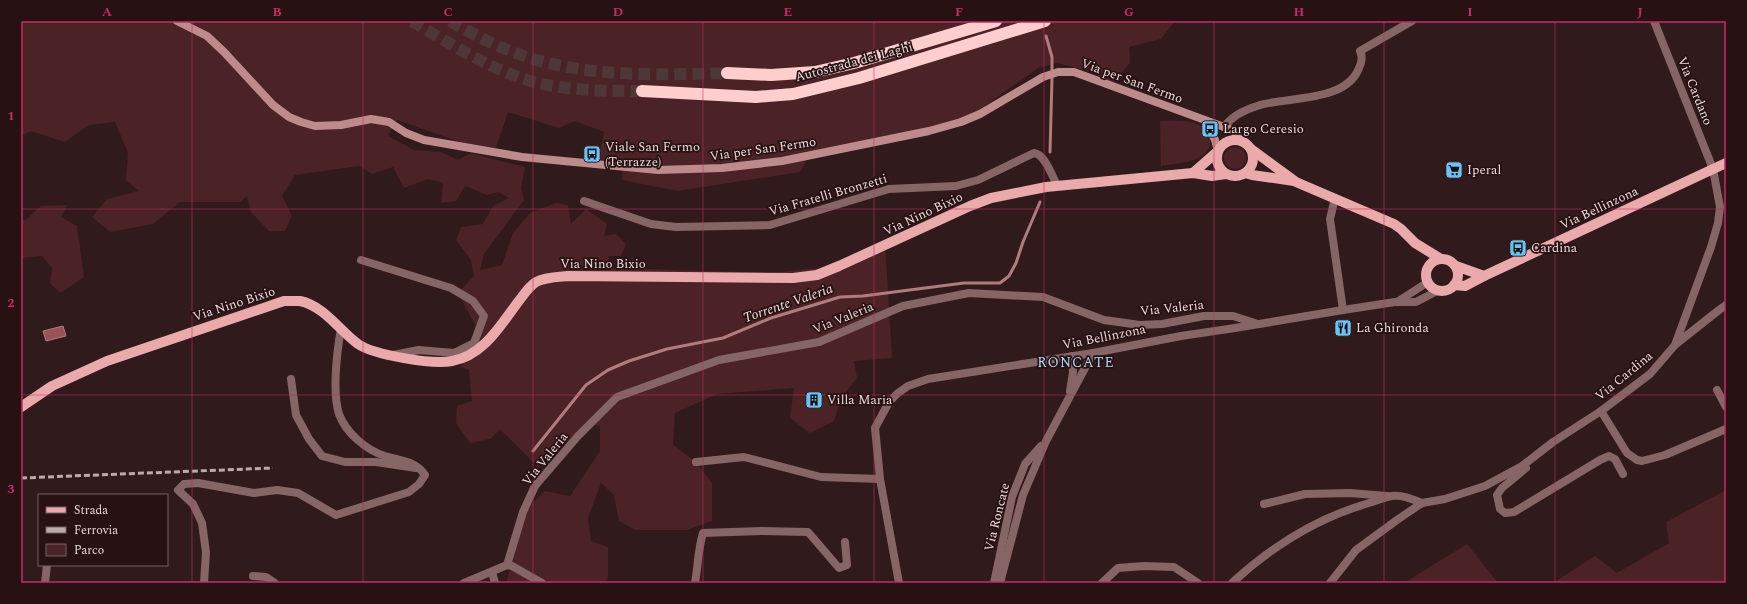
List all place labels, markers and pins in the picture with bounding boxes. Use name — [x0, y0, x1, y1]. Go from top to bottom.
bus stop icon: Largo Ceresio — [1200, 119, 1220, 139]
place label: Largo Ceresio — [1223, 119, 1304, 139]
place label: Viale San Fermo (Terrazze) — [605, 137, 700, 172]
bus stop icon: Viale San Fermo (Terrazze) — [582, 144, 602, 164]
supermarket icon: Iperal — [1444, 160, 1464, 180]
place label: Iperal — [1467, 160, 1501, 180]
bus stop icon: Cardina — [1508, 238, 1528, 258]
place label: Cardina — [1531, 238, 1578, 258]
restaurant icon: La Ghironda — [1333, 318, 1353, 338]
place label: La Ghironda — [1356, 318, 1429, 338]
building icon: Villa Maria — [804, 390, 824, 410]
place label: Villa Maria — [827, 390, 893, 410]

